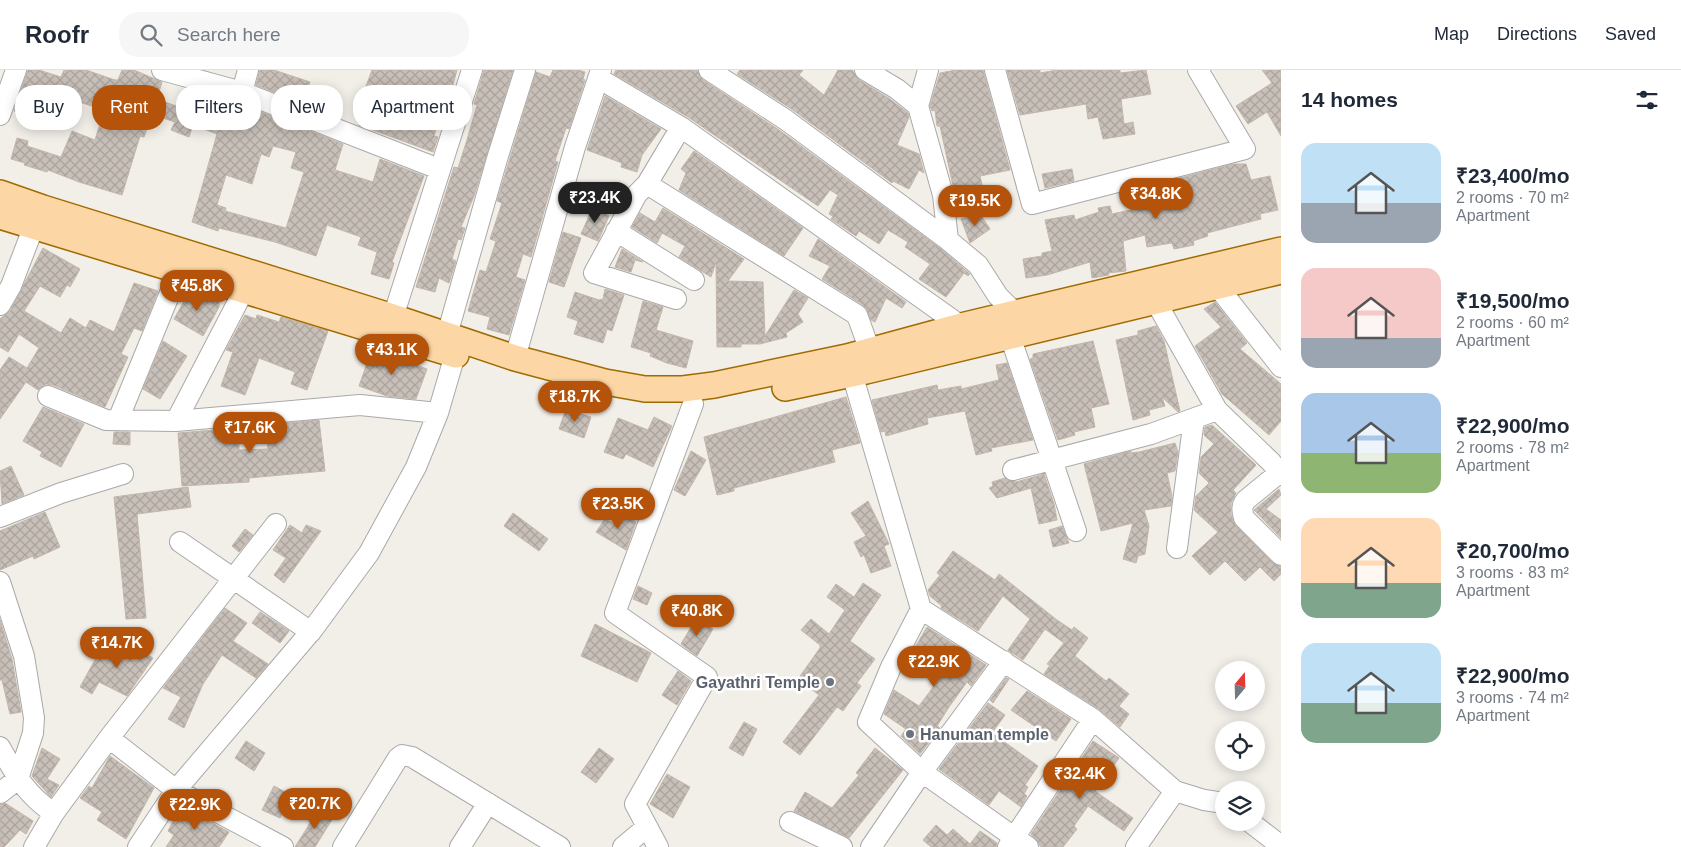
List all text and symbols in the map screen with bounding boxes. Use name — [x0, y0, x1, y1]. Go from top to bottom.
search box — [119, 12, 469, 57]
text: Roofr — [25, 21, 89, 48]
icon: search — [137, 21, 165, 49]
text: Search here — [177, 24, 281, 45]
text: Map — [1434, 24, 1469, 44]
text: Directions — [1497, 24, 1577, 44]
text: Saved — [1605, 24, 1656, 44]
chip: Buy — [15, 85, 82, 130]
chip: Rent — [92, 85, 166, 130]
chip: Filters — [176, 85, 261, 130]
chip: New — [271, 85, 343, 130]
chip: Apartment — [353, 85, 472, 130]
icon: filters — [1633, 86, 1661, 114]
text: 14 homes — [1301, 88, 1398, 111]
icon: home — [1341, 163, 1401, 223]
text: ₹23,400/mo — [1456, 164, 1570, 187]
pin: ₹34.8K — [1115, 178, 1197, 220]
pin: ₹23.4K — [554, 182, 636, 224]
pin: ₹19.5K — [934, 184, 1016, 227]
text: ₹34.8K — [1130, 185, 1182, 202]
text: ₹23.4K — [569, 189, 621, 206]
text: 2 rooms · 70 m² — [1456, 189, 1569, 206]
text: ₹19.5K — [949, 192, 1001, 209]
text: Apartment — [1456, 207, 1530, 224]
pin: ₹45.8K — [156, 270, 238, 312]
text: ₹45.8K — [171, 277, 223, 294]
icon: home — [1341, 288, 1401, 348]
text: ₹19,500/mo — [1456, 289, 1570, 312]
text: 2 rooms · 60 m² — [1456, 314, 1569, 331]
text: Apartment — [1456, 332, 1530, 349]
pin: ₹43.1K — [351, 334, 433, 376]
text: ₹43.1K — [366, 341, 418, 358]
pin: ₹18.7K — [534, 380, 616, 423]
text: ₹18.7K — [549, 388, 601, 405]
pin: ₹17.6K — [209, 412, 291, 454]
icon: home — [1341, 413, 1401, 473]
text: ₹22,900/mo — [1456, 414, 1570, 437]
text: ₹17.6K — [224, 419, 276, 436]
text: 2 rooms · 78 m² — [1456, 439, 1569, 456]
text: Apartment — [1456, 457, 1530, 474]
pin: ₹23.5K — [577, 488, 659, 530]
text: ₹23.5K — [592, 495, 644, 512]
icon: home — [1341, 538, 1401, 598]
text: ₹20,700/mo — [1456, 539, 1570, 562]
text: 3 rooms · 83 m² — [1456, 564, 1569, 581]
text: Apartment — [1456, 582, 1530, 599]
pin: ₹40.8K — [656, 594, 738, 637]
text: ₹40.8K — [671, 602, 723, 619]
pin: ₹14.7K — [76, 626, 158, 669]
text: ₹14.7K — [91, 634, 143, 651]
pin: ₹22.9K — [893, 646, 975, 688]
text: ₹22.9K — [908, 653, 960, 670]
north arrow — [1215, 661, 1265, 711]
map controls — [1215, 661, 1265, 831]
icon: home — [1341, 663, 1401, 723]
text: ₹22,900/mo — [1456, 664, 1570, 687]
place label: Gayathri Temple — [696, 674, 820, 691]
marker: Gayathri Temple — [824, 676, 836, 688]
text: 3 rooms · 74 m² — [1456, 689, 1569, 706]
text: Apartment — [1456, 707, 1530, 724]
button: locate — [1215, 721, 1265, 771]
place label: Hanuman temple — [920, 726, 1049, 743]
marker: Hanuman temple — [904, 728, 916, 740]
pin: ₹32.4K — [1039, 758, 1121, 800]
text: ₹32.4K — [1054, 765, 1106, 782]
button: layers — [1215, 781, 1265, 831]
pin: ₹22.9K — [154, 788, 236, 831]
pin: ₹20.7K — [274, 788, 356, 830]
text: ₹20.7K — [289, 795, 341, 812]
text: ₹22.9K — [169, 796, 221, 813]

